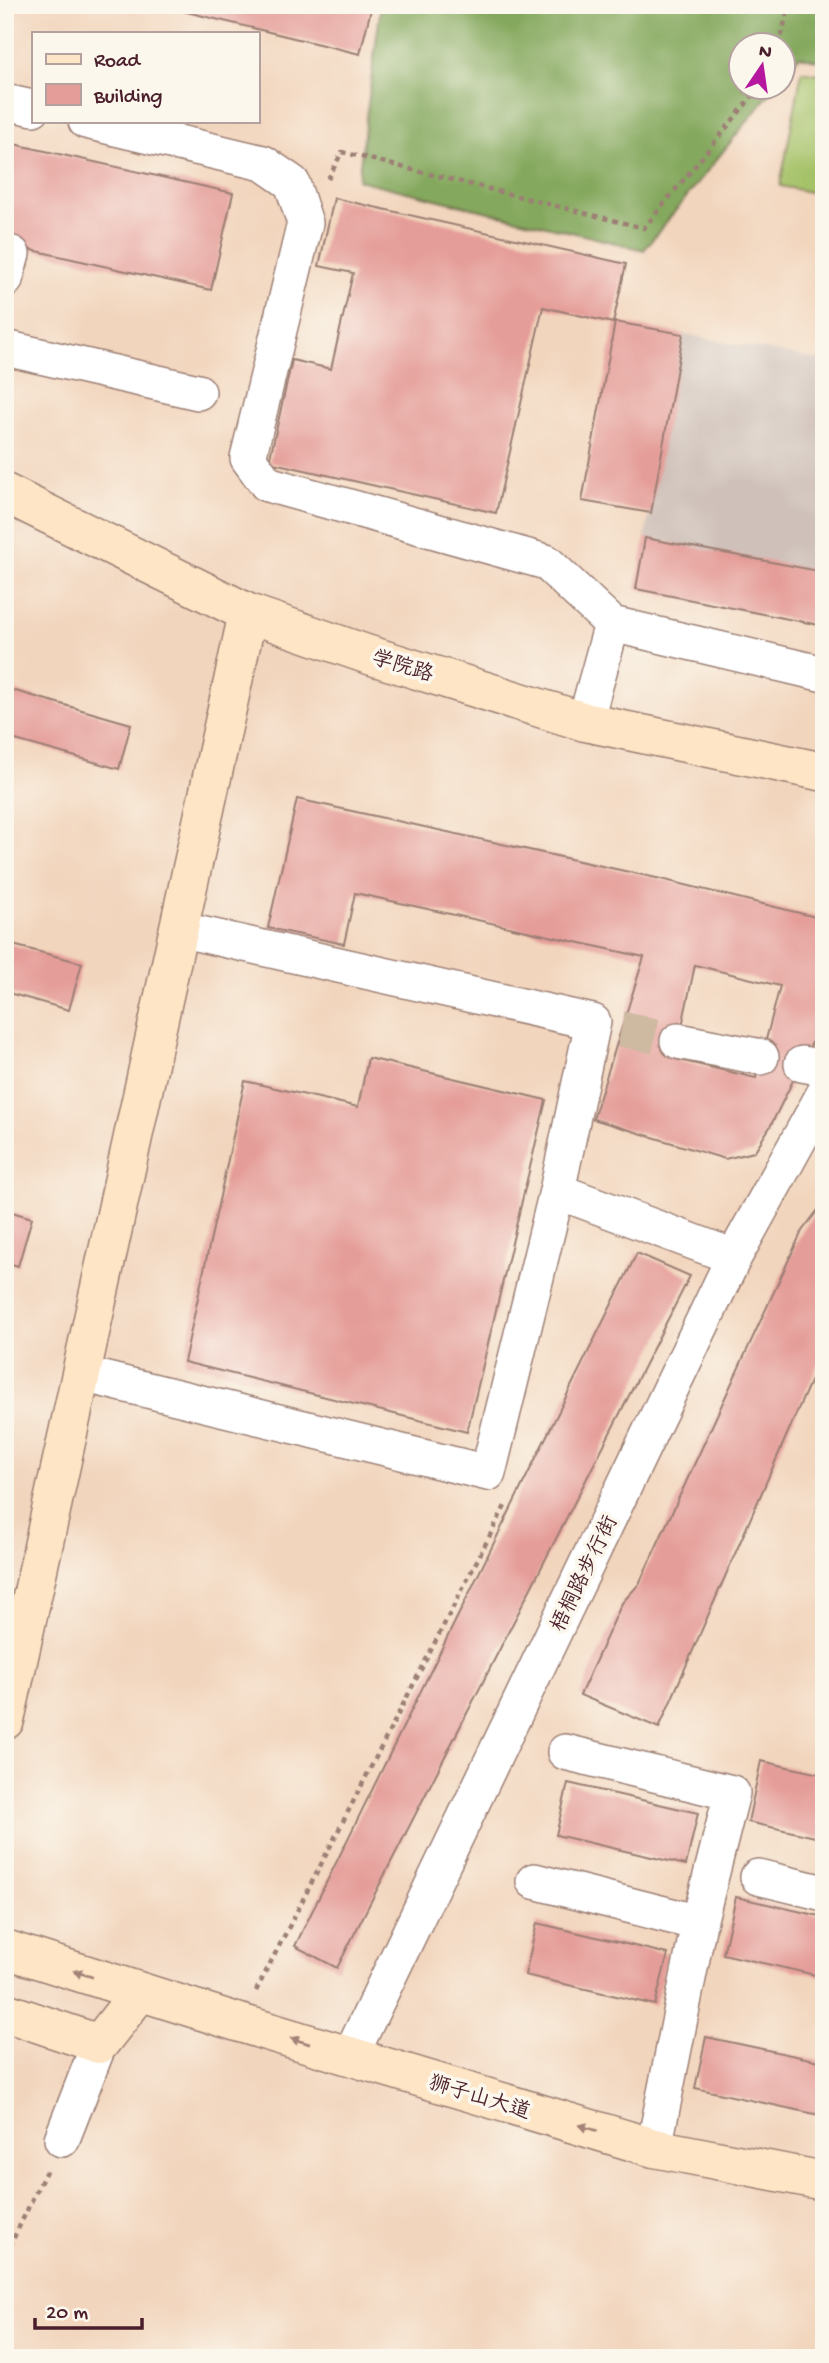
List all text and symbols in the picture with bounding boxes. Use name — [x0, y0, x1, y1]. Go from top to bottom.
legend — [32, 32, 259, 122]
north arrow — [728, 32, 798, 102]
text: N — [756, 40, 774, 65]
text: Road — [94, 50, 142, 75]
text: Building — [93, 86, 163, 111]
street label: 学院路 — [368, 645, 436, 690]
street label: 梧桐路步行街 — [545, 1512, 625, 1637]
one-way arrow — [72, 1968, 93, 1978]
one-way arrow — [289, 2036, 310, 2046]
street label: 狮子山大道 — [425, 2071, 533, 2127]
one-way arrow — [577, 2123, 598, 2133]
scale bar — [35, 2286, 142, 2330]
text: 20 m — [46, 2302, 88, 2327]

